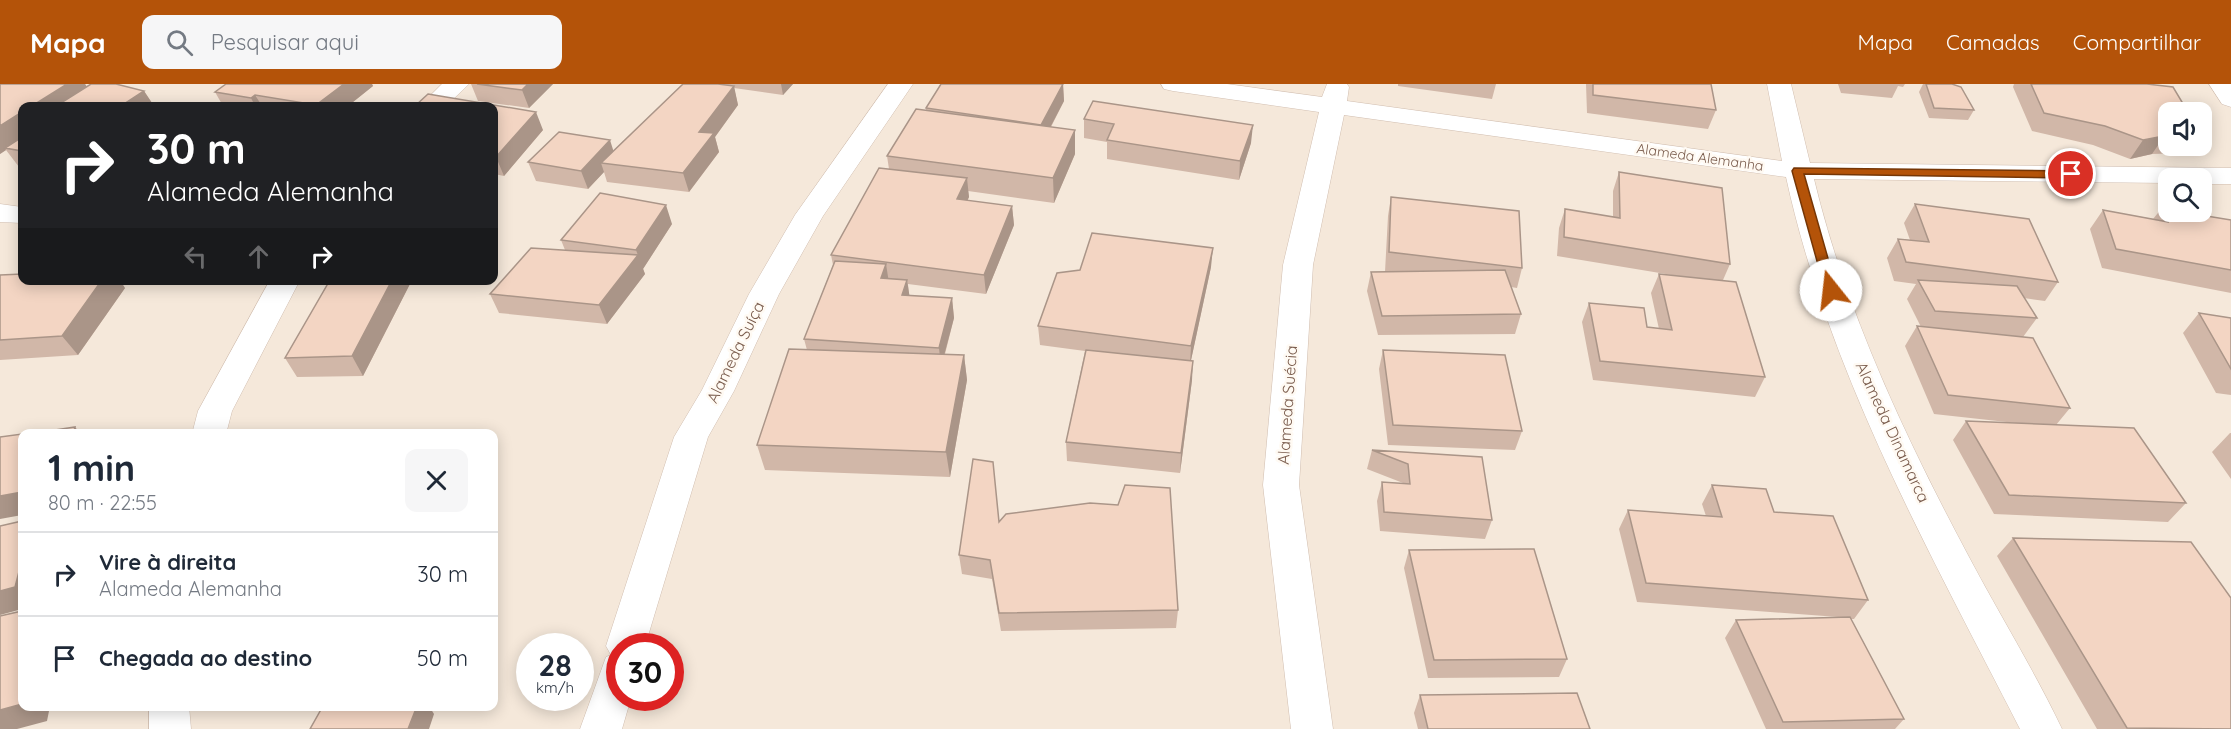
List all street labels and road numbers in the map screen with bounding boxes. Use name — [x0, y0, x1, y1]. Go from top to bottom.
street label: Alameda Alemanha — [1635, 139, 1765, 175]
street label: Alameda Suíça — [702, 298, 768, 406]
street label: Alameda Suécia — [1273, 345, 1301, 465]
street label: Alameda Dinamarca — [1852, 358, 1934, 506]

